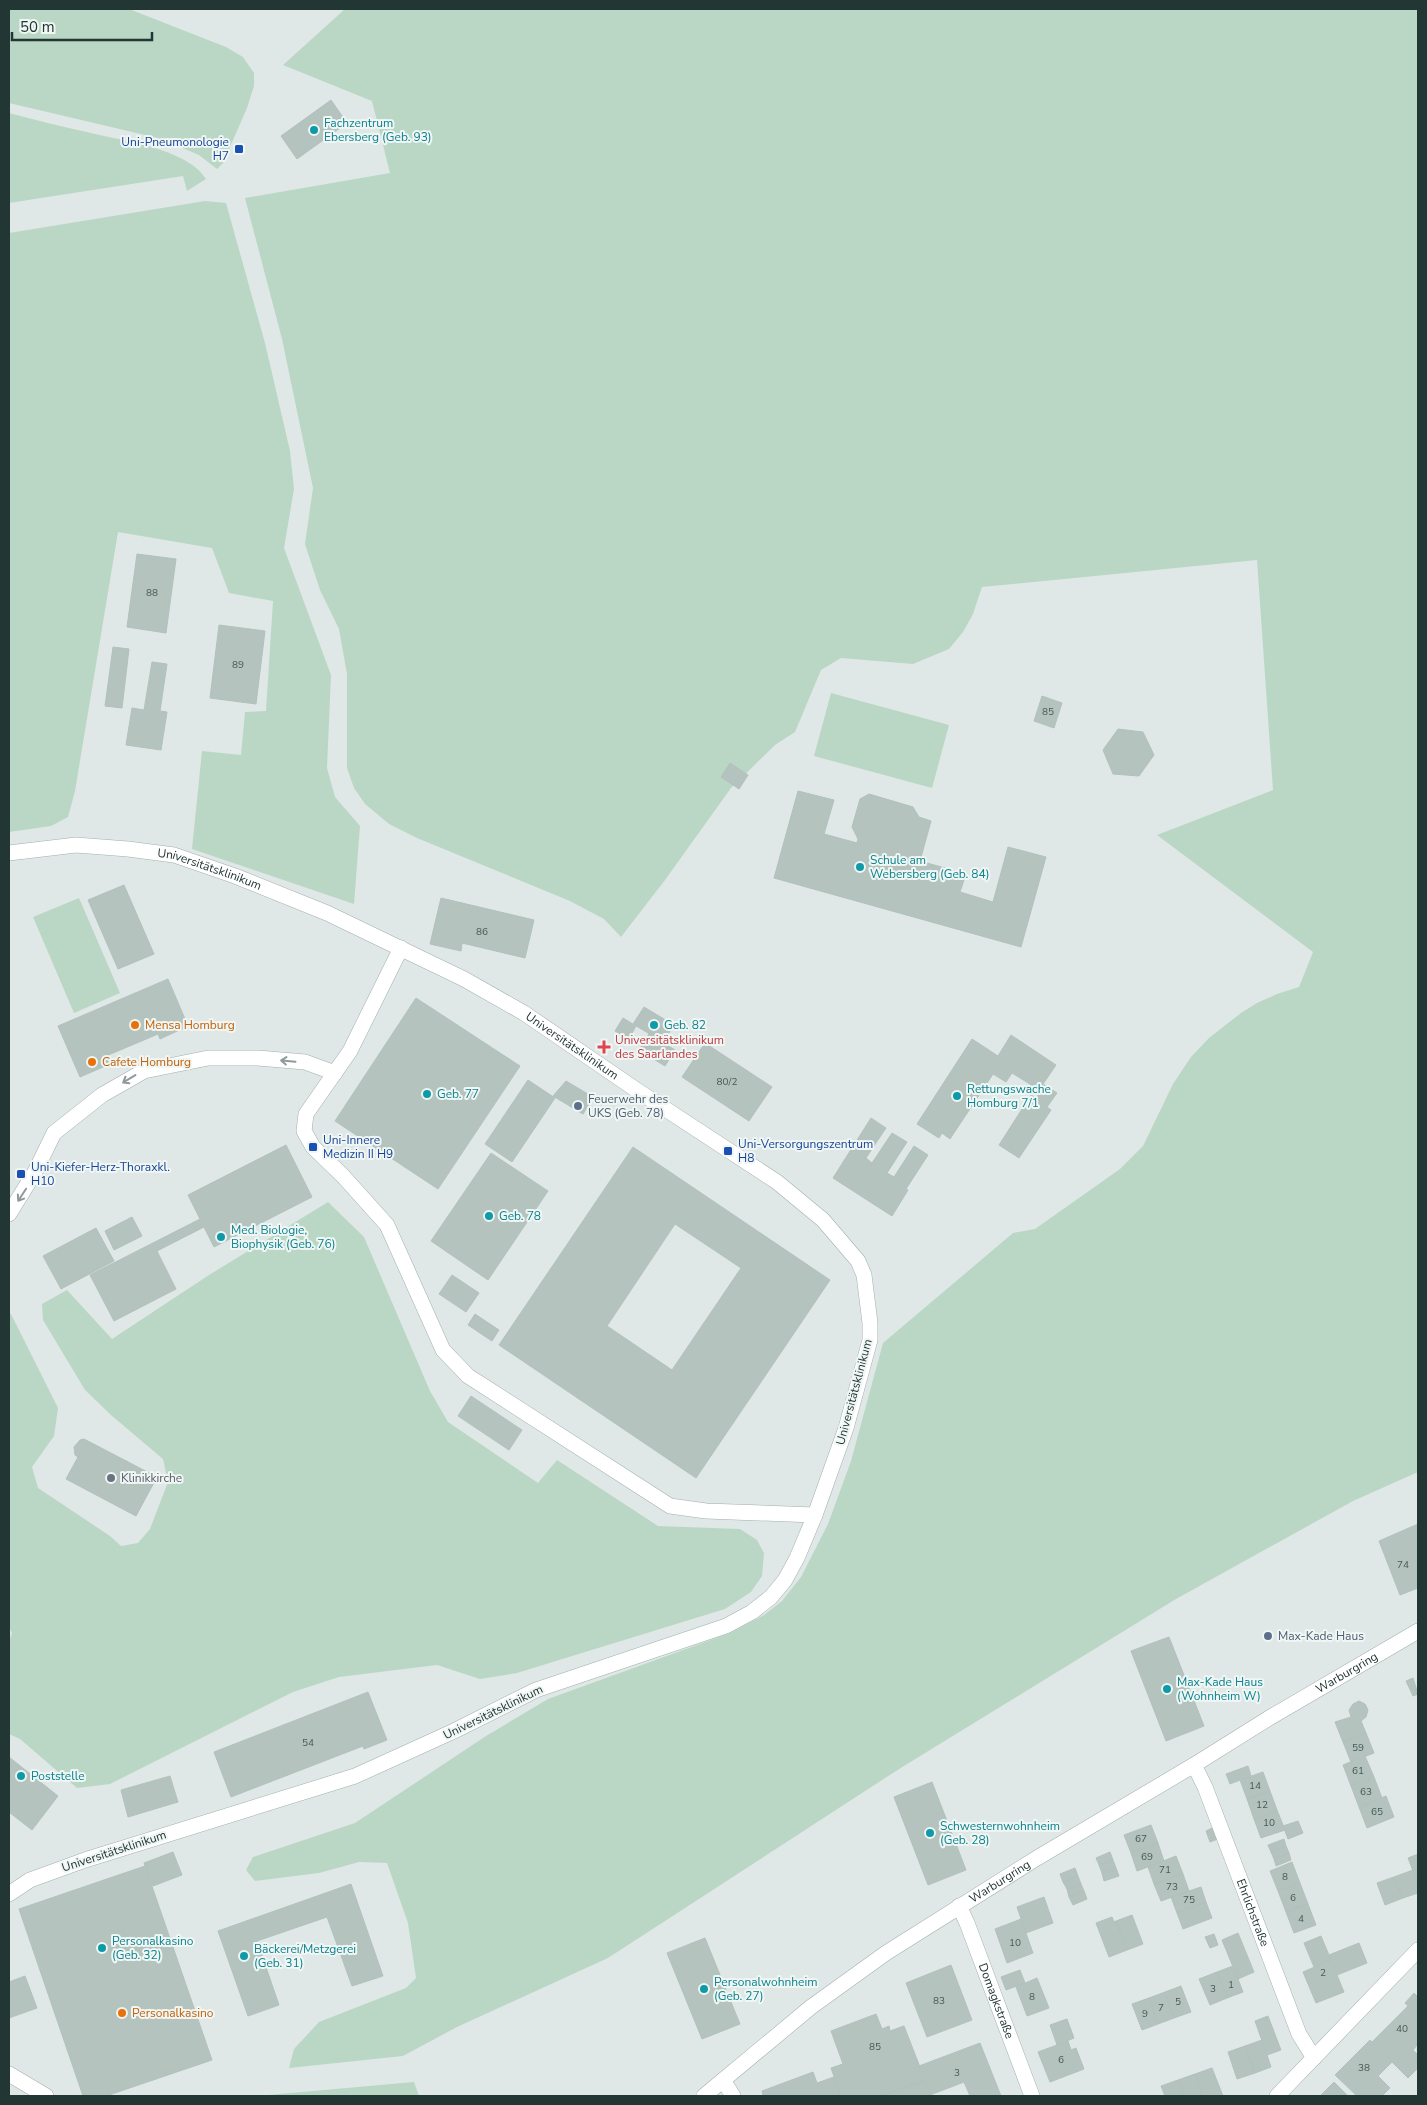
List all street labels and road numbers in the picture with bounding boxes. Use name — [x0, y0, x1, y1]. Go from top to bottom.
street label: Universitätsklinikum — [156, 845, 264, 894]
street label: Universitätsklinikum — [522, 1008, 622, 1083]
street label: Universitätsklinikum — [832, 1337, 876, 1447]
street label: Warburgring — [1313, 1648, 1381, 1697]
street label: Universitätsklinikum — [440, 1681, 546, 1743]
street label: Universitätsklinikum — [60, 1827, 168, 1875]
street label: Warburgring — [966, 1856, 1033, 1907]
street label: Ehrlichstraße — [1233, 1876, 1273, 1949]
street label: Domagkstraße — [975, 1961, 1018, 2041]

